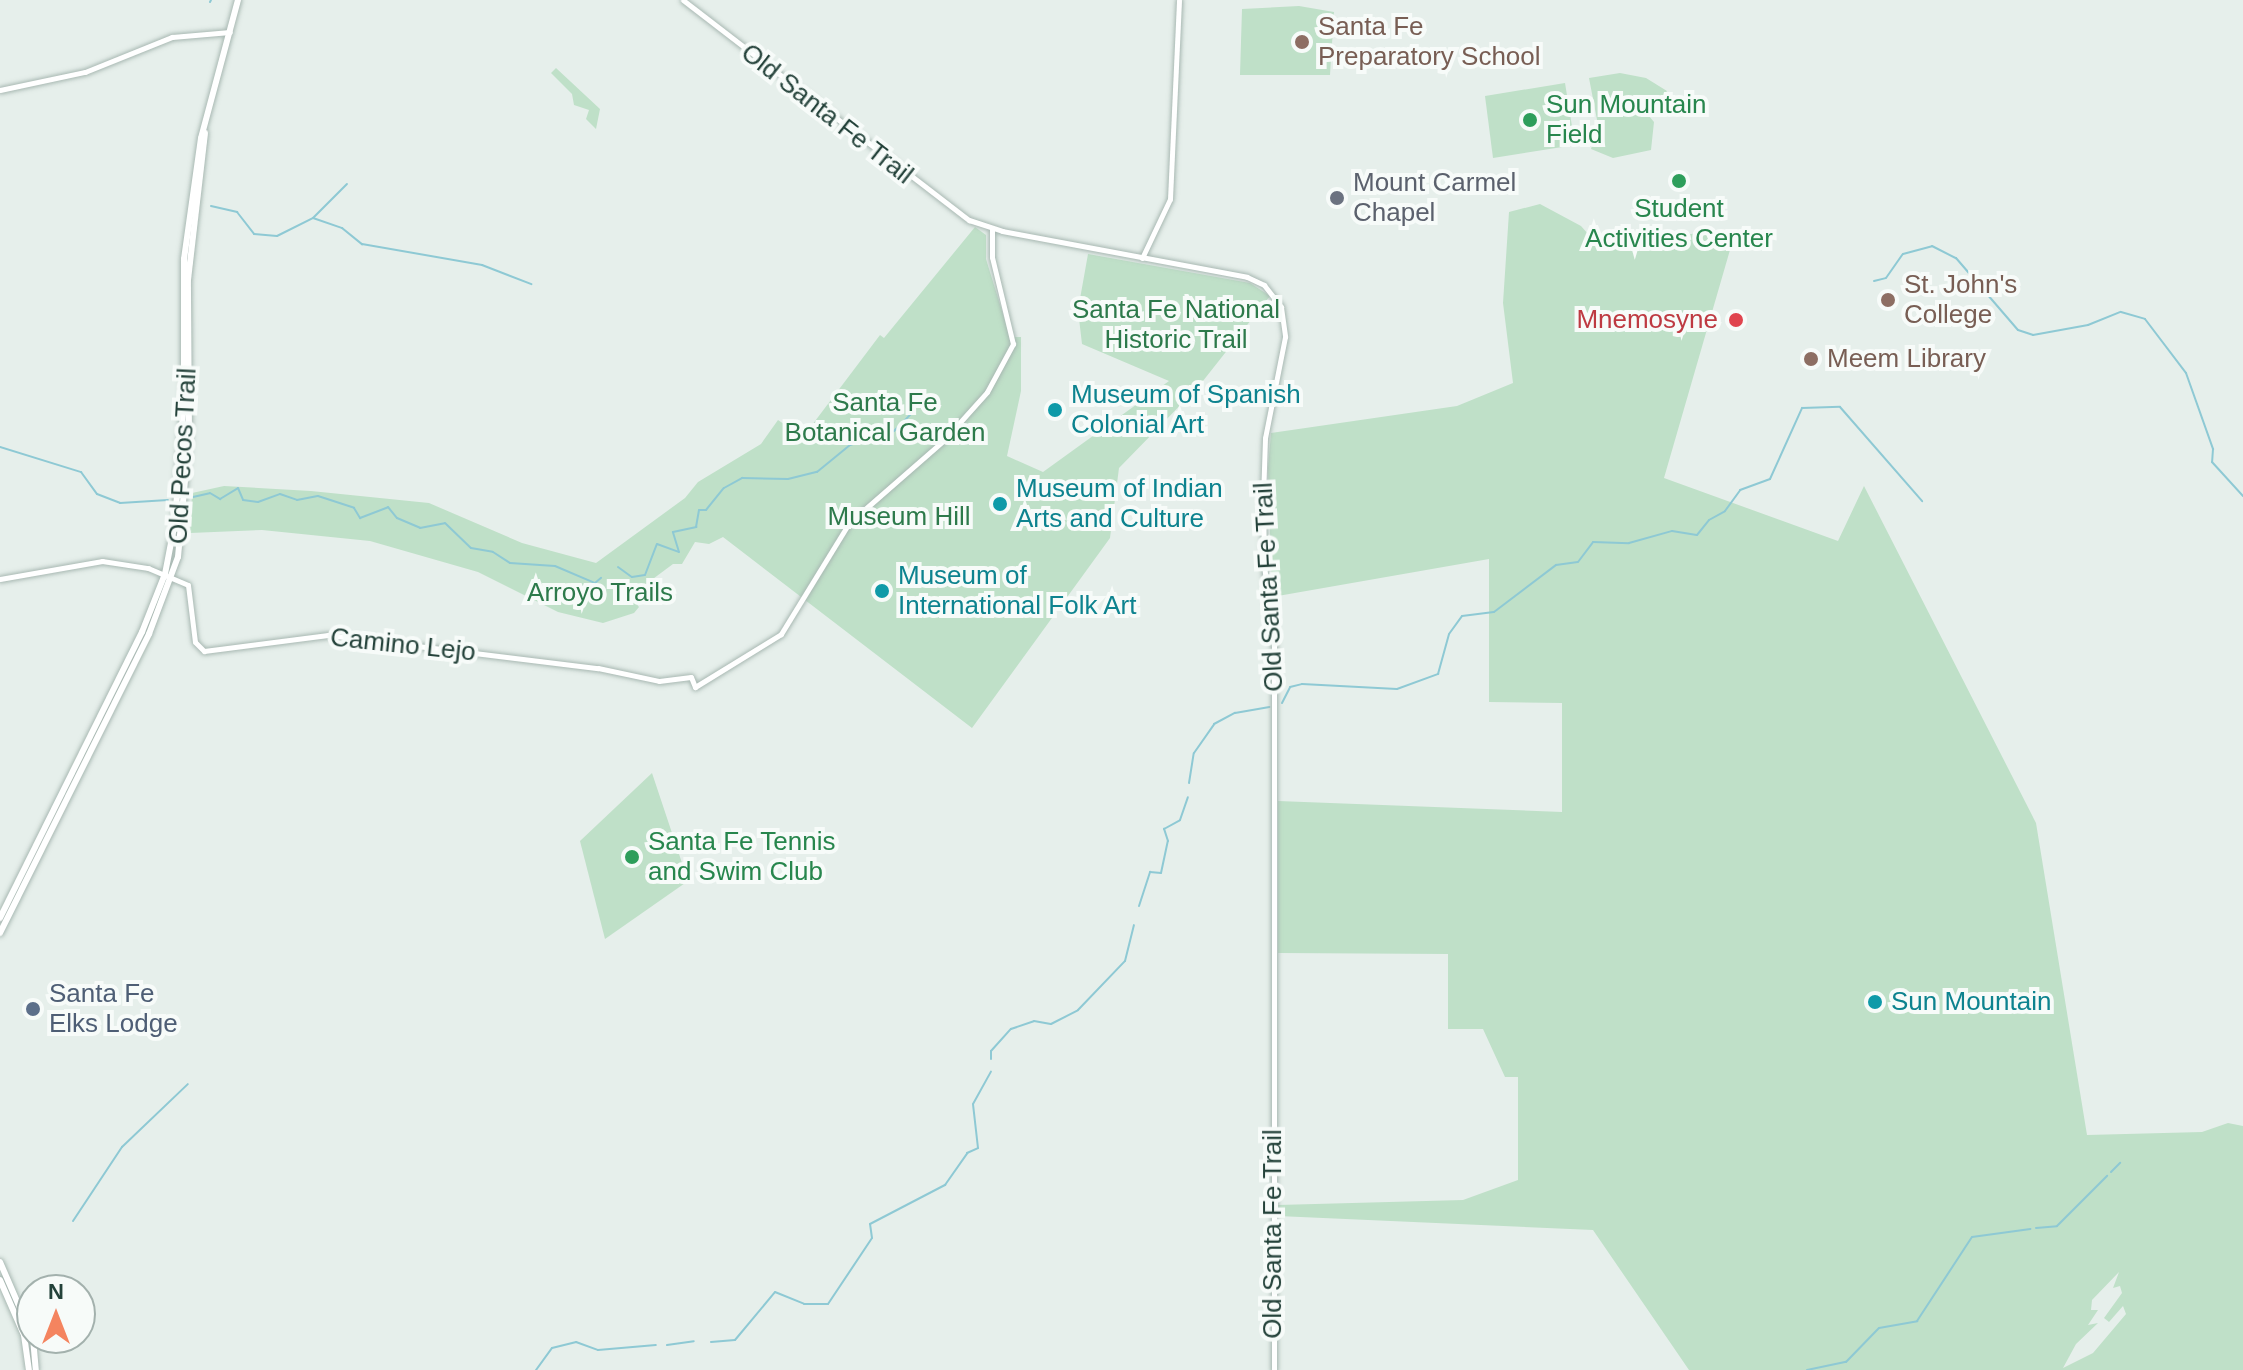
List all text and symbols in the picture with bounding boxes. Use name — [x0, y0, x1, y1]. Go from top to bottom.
place label: Santa Fe Preparatory School — [1318, 11, 1541, 72]
marker: Santa Fe Preparatory School — [1293, 33, 1311, 51]
street label: Old Santa Fe Trail — [735, 37, 919, 191]
place label: Sun Mountain Field — [1546, 89, 1706, 150]
marker: Sun Mountain Field — [1521, 111, 1539, 129]
place label: Mount Carmel Chapel — [1353, 167, 1516, 228]
marker: Student Activities Center — [1670, 172, 1688, 190]
marker: Mount Carmel Chapel — [1328, 189, 1346, 207]
place label: Student Activities Center — [1585, 193, 1773, 254]
place label: St. John's College — [1904, 269, 2017, 330]
marker: St. John's College — [1879, 291, 1897, 309]
park label: Santa Fe National Historic Trail — [1072, 294, 1280, 356]
place label: Mnemosyne — [1576, 304, 1718, 336]
marker: Mnemosyne — [1725, 309, 1747, 331]
place label: Meem Library — [1827, 343, 1986, 375]
marker: Meem Library — [1802, 350, 1820, 368]
street label: Old Pecos Trail — [163, 367, 203, 545]
place label: Museum of Spanish Colonial Art — [1071, 379, 1301, 440]
park label: Santa Fe Botanical Garden — [785, 387, 985, 448]
marker: Museum of Spanish Colonial Art — [1046, 401, 1064, 419]
place label: Museum of Indian Arts and Culture — [1016, 473, 1223, 534]
street label: Old Santa Fe Trail — [1248, 481, 1290, 693]
marker: Museum of Indian Arts and Culture — [991, 495, 1009, 513]
park label: Museum Hill — [827, 501, 971, 533]
place label: Museum of International Folk Art — [898, 560, 1138, 622]
park label: Arroyo Trails — [527, 577, 673, 609]
marker: Museum of International Folk Art — [873, 582, 891, 600]
street label: Camino Lejo — [329, 622, 477, 668]
place label: Santa Fe Tennis and Swim Club — [648, 826, 836, 888]
marker: Santa Fe Tennis and Swim Club — [623, 848, 641, 866]
place label: Santa Fe Elks Lodge — [49, 978, 178, 1040]
place label: Sun Mountain — [1891, 986, 2051, 1018]
marker: Sun Mountain — [1866, 993, 1884, 1011]
marker: Santa Fe Elks Lodge — [24, 1000, 42, 1018]
street label: Old Santa Fe Trail — [1257, 1129, 1289, 1339]
north arrow — [16, 1274, 96, 1354]
text: N — [48, 1279, 64, 1304]

